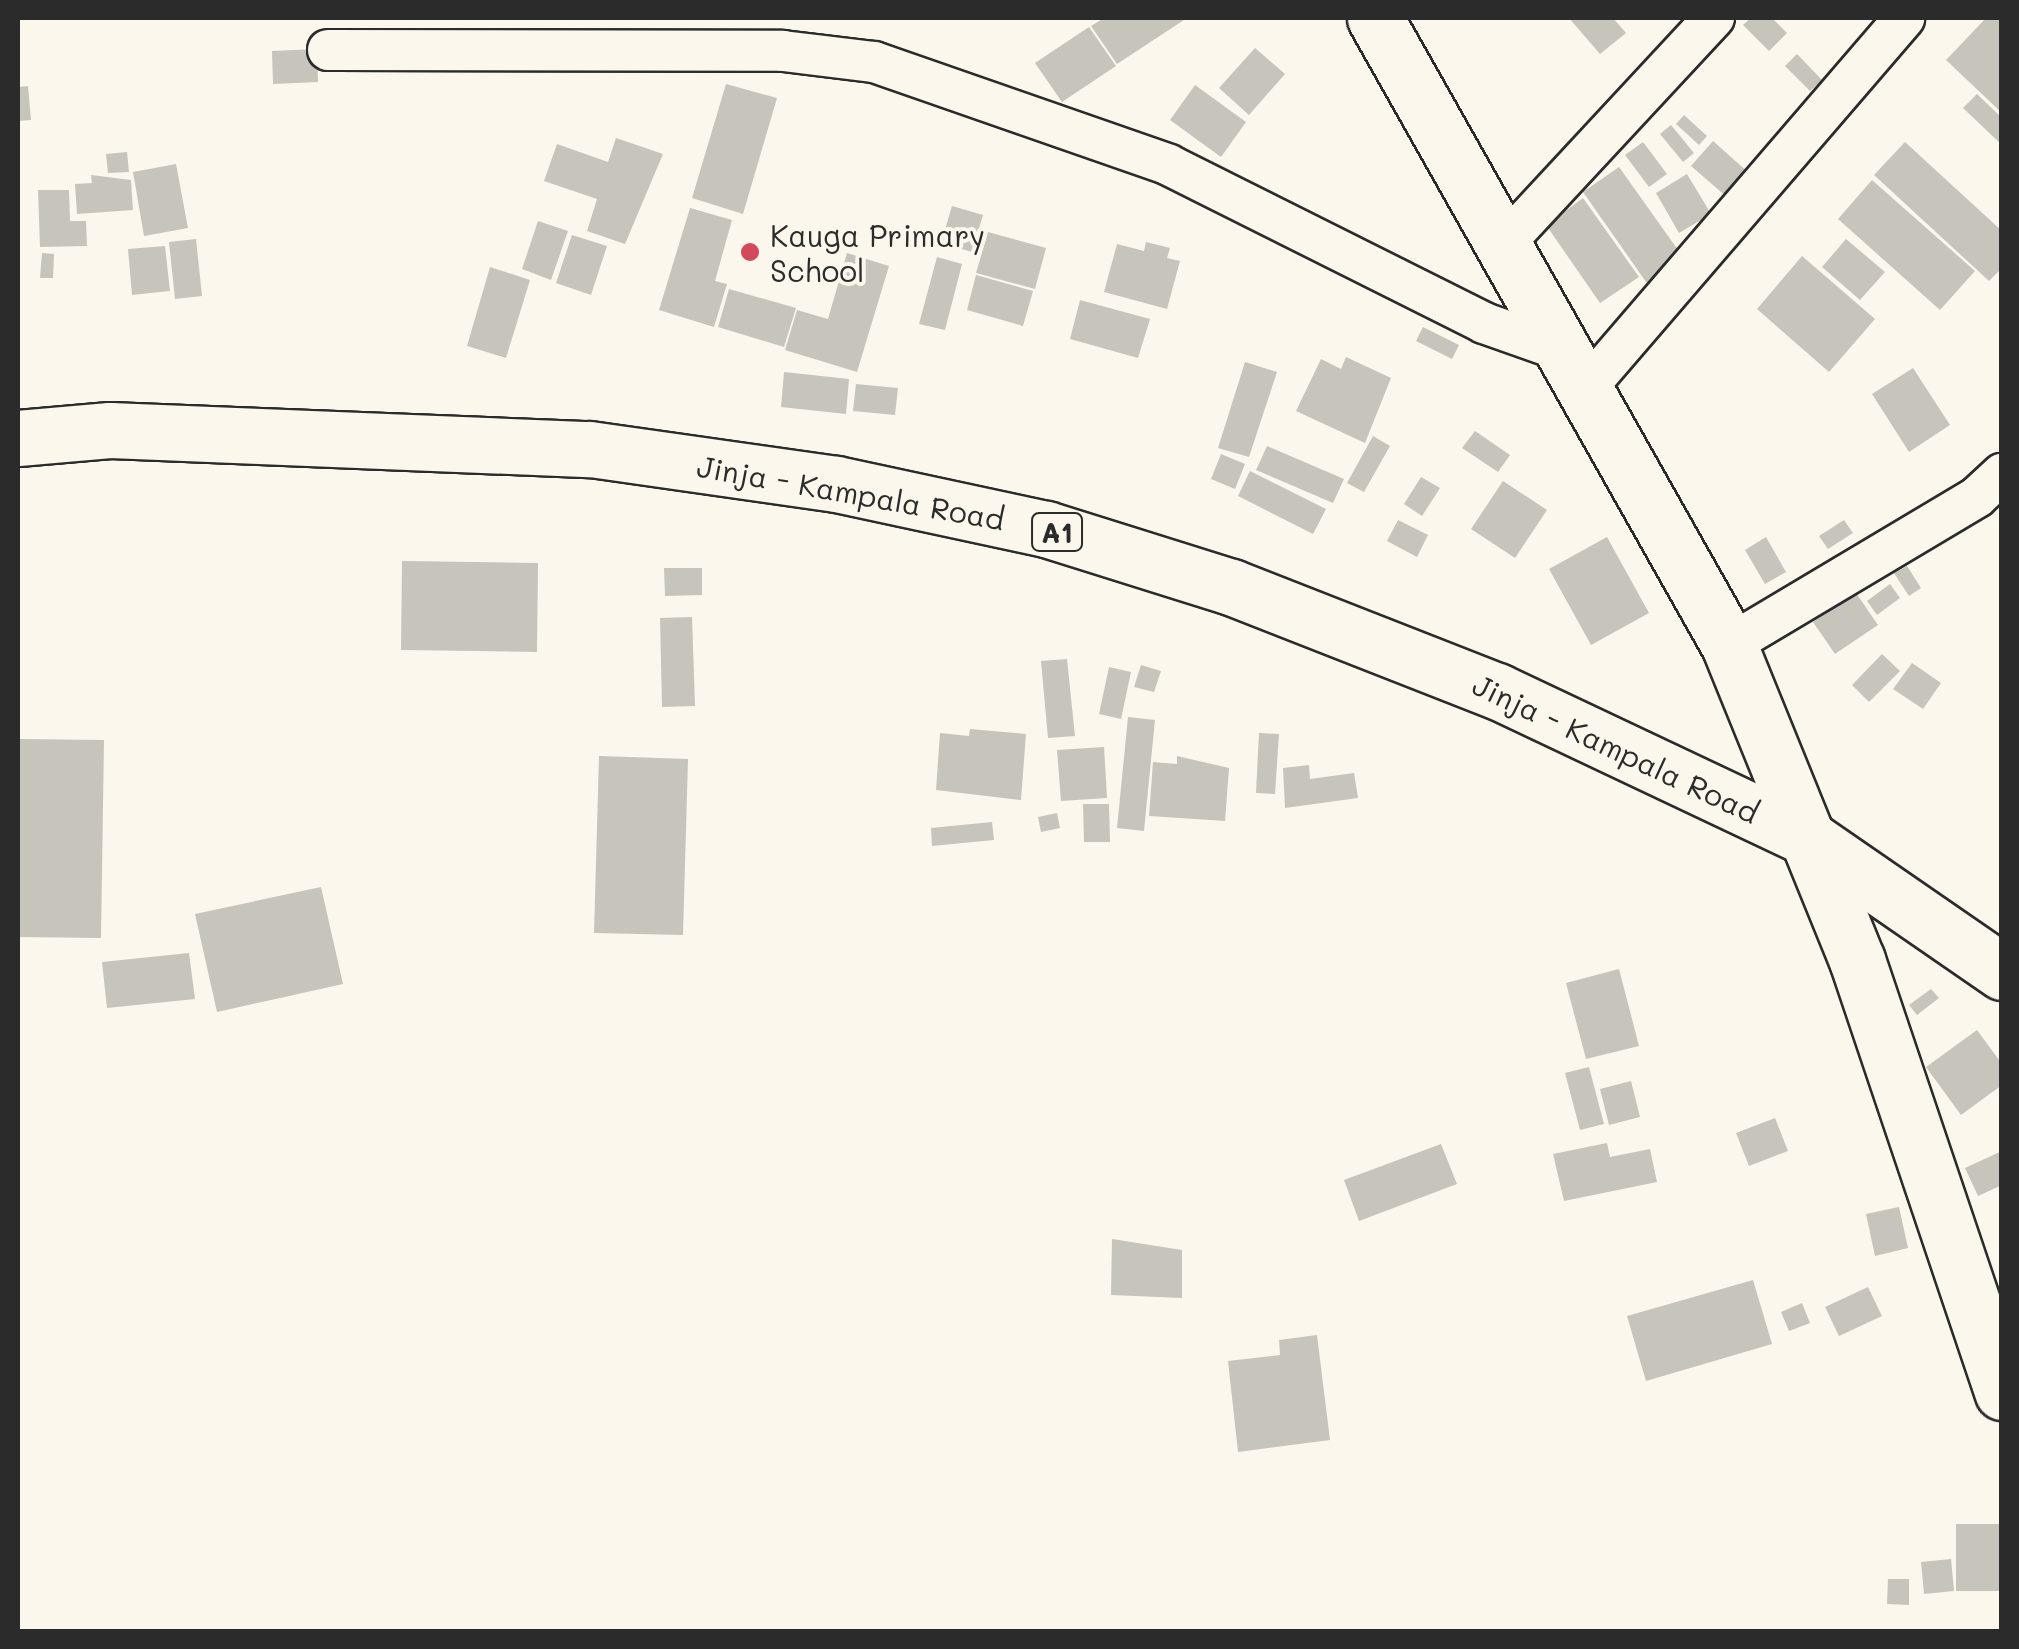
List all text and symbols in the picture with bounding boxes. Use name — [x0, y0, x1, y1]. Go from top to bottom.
place label: Kauga Primary School — [770, 217, 985, 288]
marker: Kauga Primary School — [739, 241, 761, 263]
street label: Jinja - Kampala Road — [695, 447, 1007, 537]
road number: A1 — [1030, 509, 1084, 555]
street label: Jinja - Kampala Road — [1467, 666, 1765, 830]

